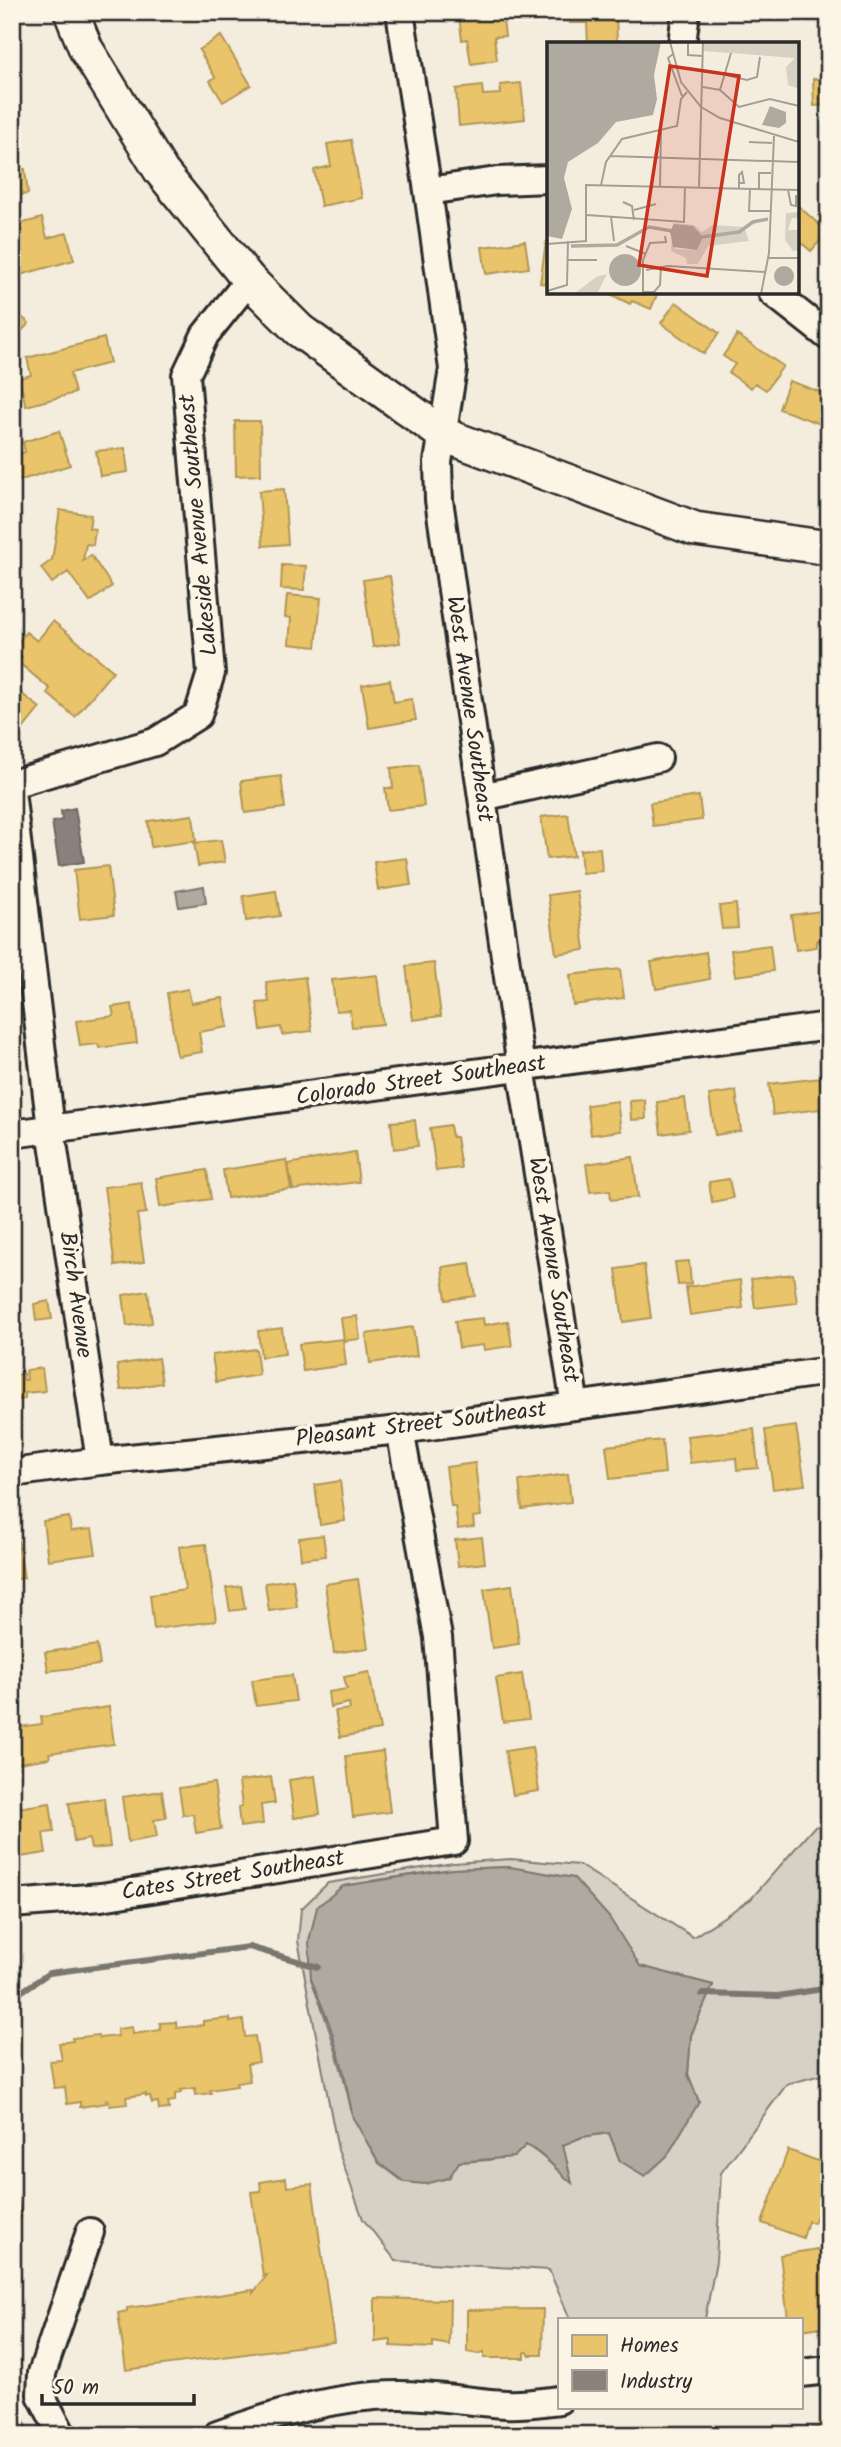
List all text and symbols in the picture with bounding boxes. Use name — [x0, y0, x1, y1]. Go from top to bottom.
inset map — [547, 42, 799, 294]
street label: Lakeside Avenue Southeast — [170, 392, 228, 657]
street label: West Avenue Southeast — [435, 594, 503, 825]
street label: Colorado Street Southeast — [294, 1045, 549, 1116]
street label: West Avenue Southeast — [517, 1155, 589, 1386]
street label: Birch Avenue — [48, 1229, 102, 1361]
street label: Pleasant Street Southeast — [293, 1392, 550, 1458]
street label: Cates Street Southeast — [119, 1840, 348, 1911]
legend — [558, 2318, 802, 2408]
text: Homes — [620, 2330, 679, 2363]
scale bar — [42, 2363, 194, 2407]
text: Industry — [620, 2366, 692, 2399]
text: 50 m — [52, 2372, 99, 2405]

